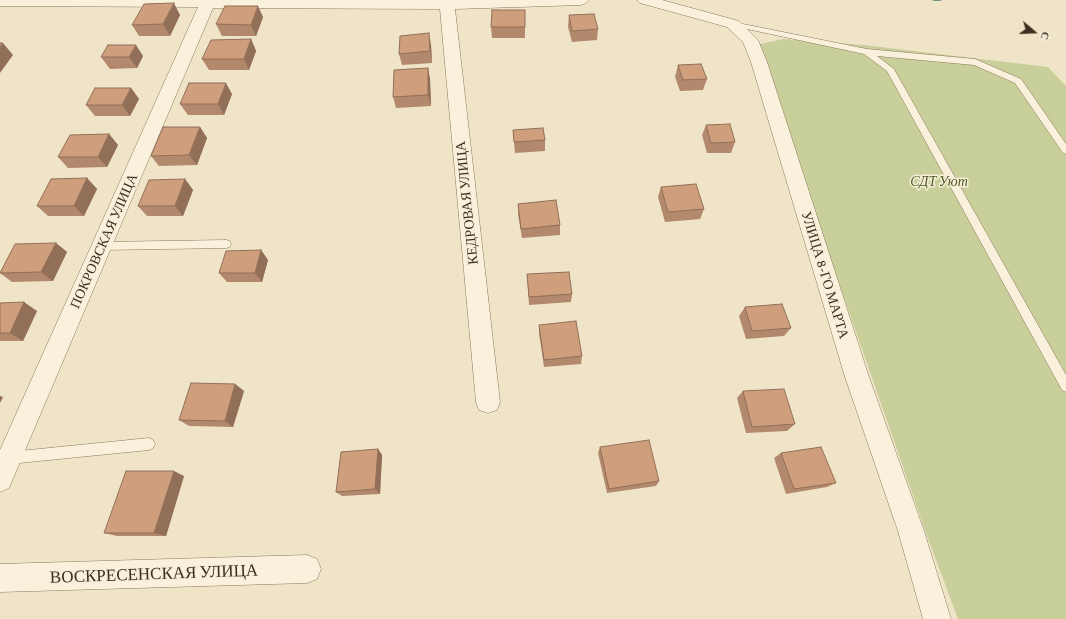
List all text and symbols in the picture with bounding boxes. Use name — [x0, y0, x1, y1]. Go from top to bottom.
north arrow — [1014, 12, 1054, 52]
text: С — [1038, 30, 1052, 42]
street label: КЕДРОВАЯ УЛИЦА — [452, 140, 482, 266]
street label: ПОКРОВСКАЯ УЛИЦА — [67, 171, 141, 311]
park label: СДТ Уют — [910, 174, 968, 190]
street label: УЛИЦА 8-ГО МАРТА — [798, 209, 852, 341]
street label: ВОСКРЕСЕНСКАЯ УЛИЦА — [50, 560, 258, 588]

